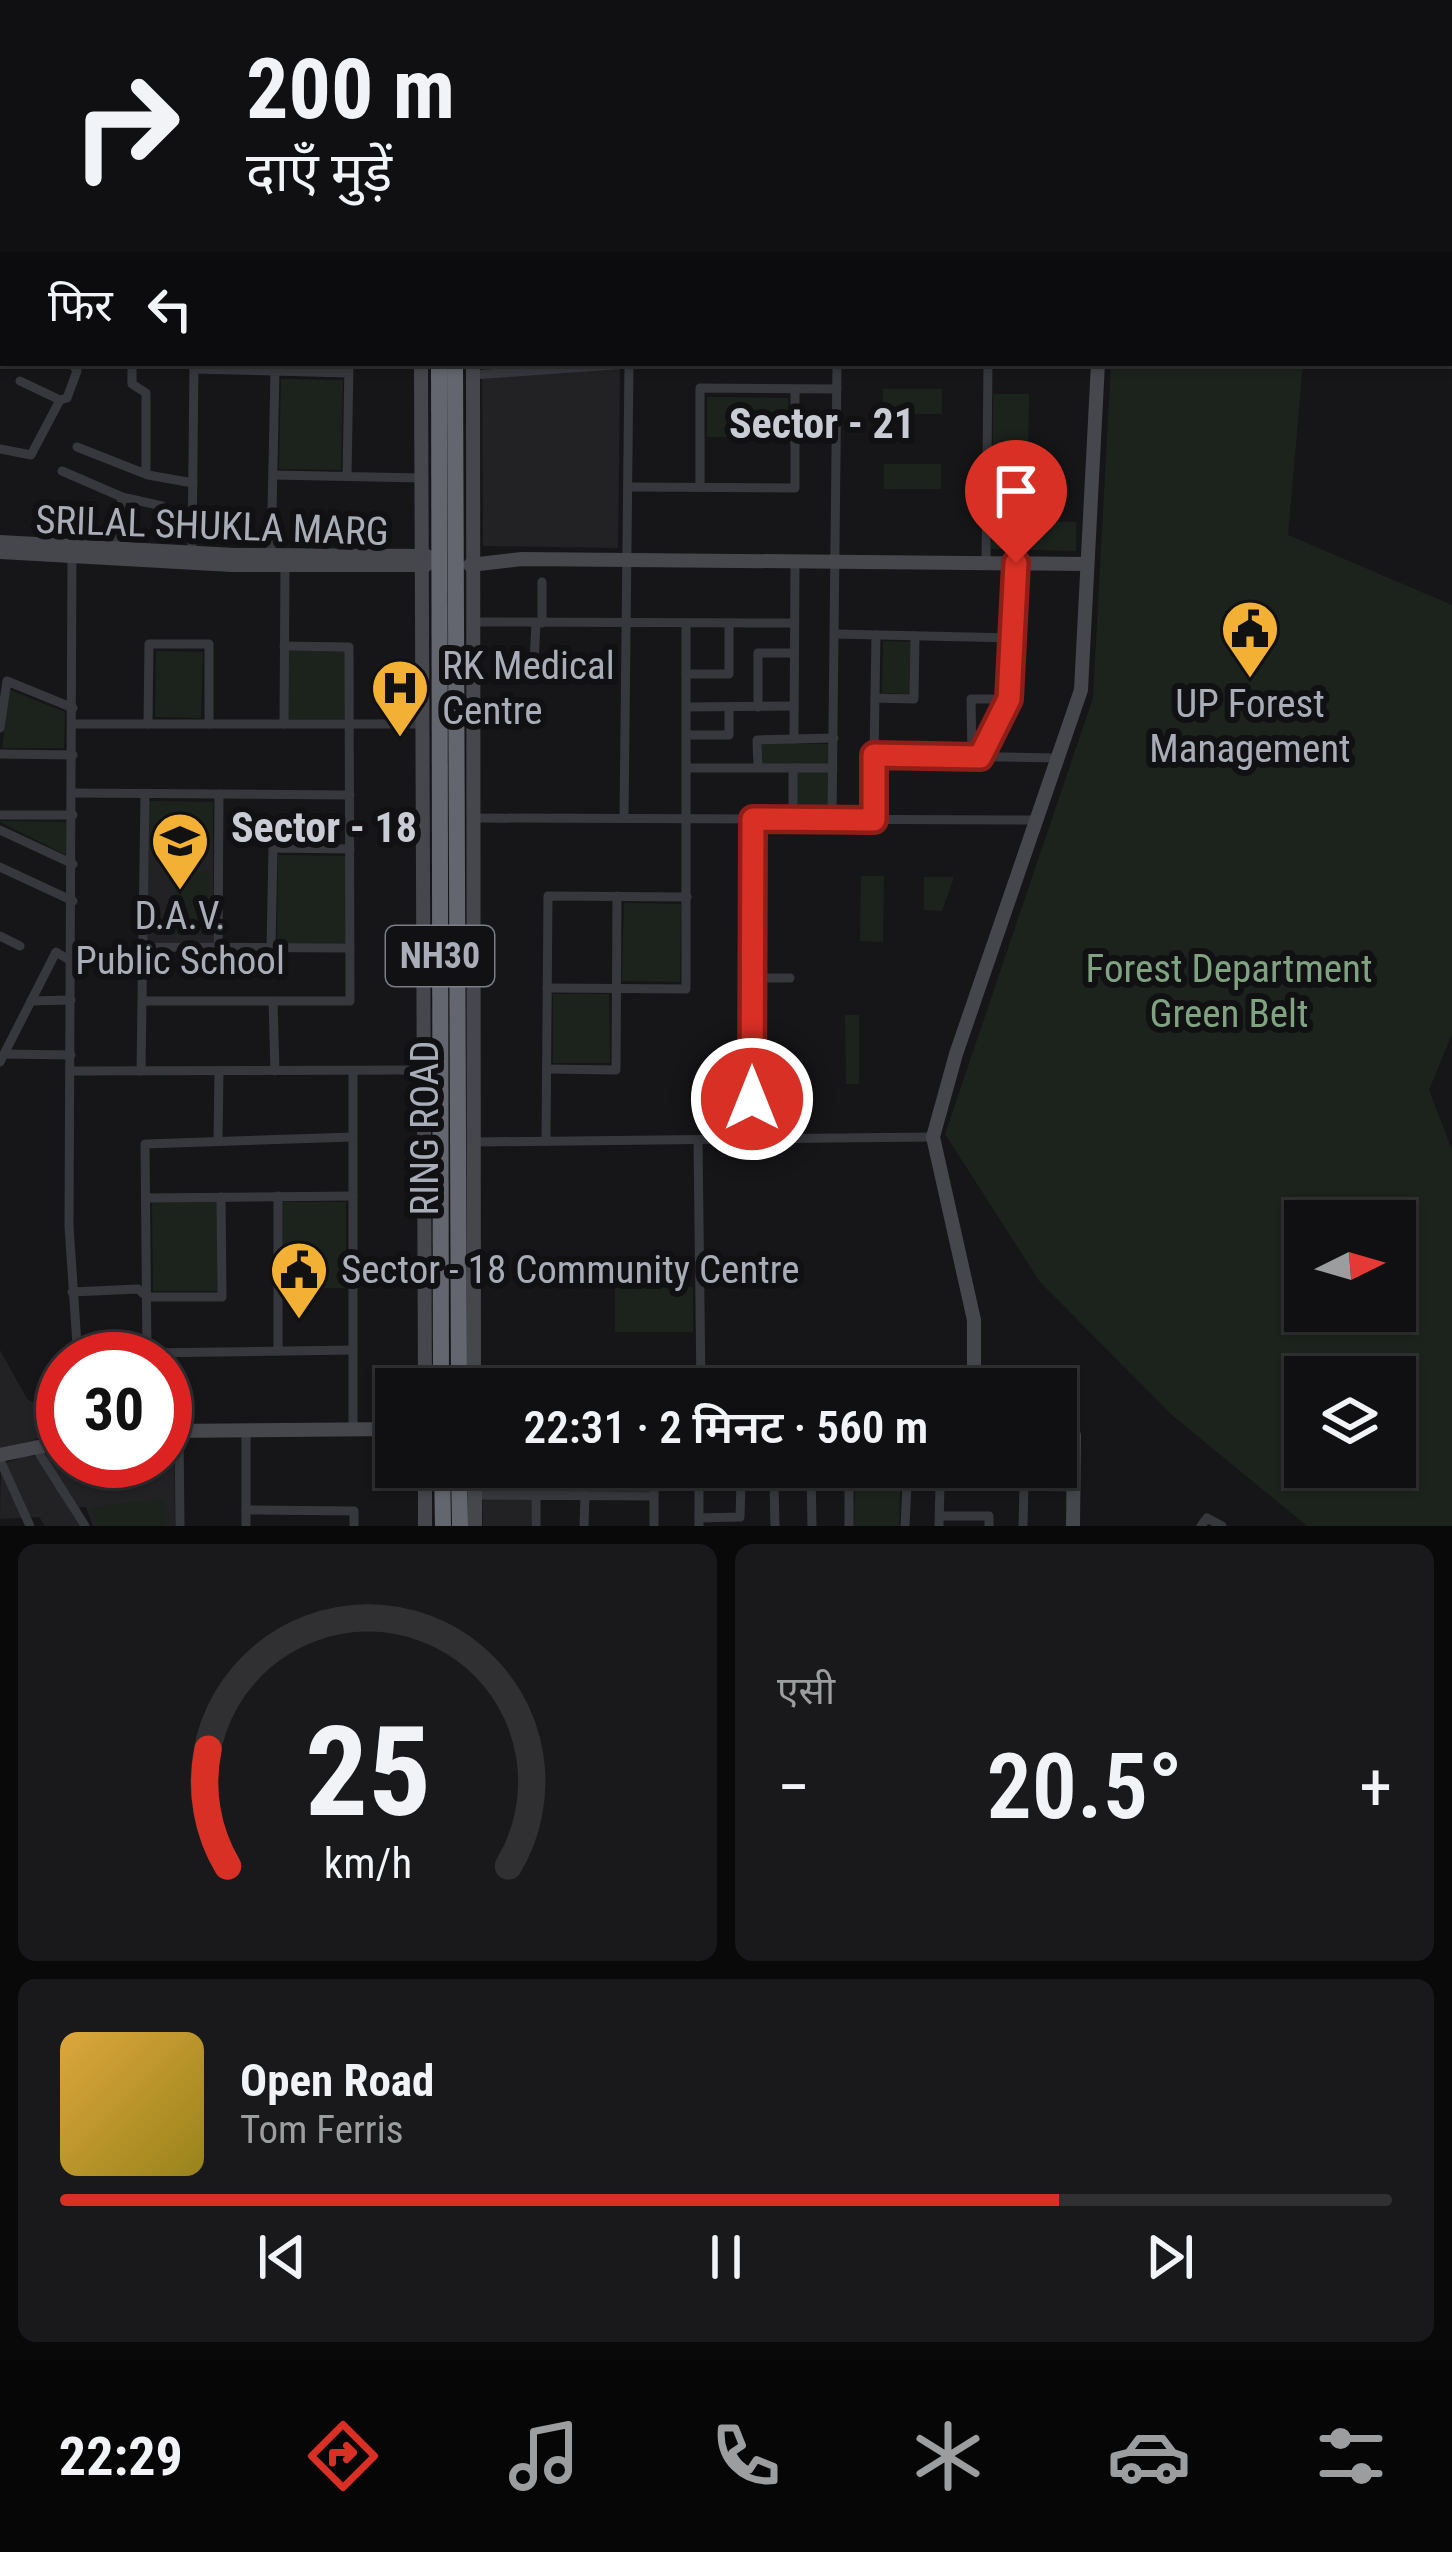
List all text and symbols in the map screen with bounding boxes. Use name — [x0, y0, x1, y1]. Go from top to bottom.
text: 200 m — [246, 40, 455, 139]
icon: right — [48, 48, 204, 204]
text: दाएँ मुड़ें — [246, 141, 392, 204]
icon: left — [137, 276, 203, 342]
text: फिर — [48, 279, 113, 332]
district label: Sector - 21 — [729, 399, 915, 448]
pin — [965, 440, 1067, 563]
icon: arrive — [983, 458, 1049, 524]
street label: SRILAL SHUKLA MARG — [35, 497, 389, 555]
public building icon: UP Forest Management — [1219, 598, 1281, 680]
place label: RK Medical Centre — [442, 643, 615, 734]
hospital icon: RK Medical Centre — [369, 657, 431, 739]
place label: UP Forest Management — [1149, 681, 1351, 772]
district label: Sector - 18 — [231, 803, 417, 852]
school or university icon: D.A.V. Public School — [149, 810, 211, 892]
place label: D.A.V. Public School — [75, 893, 285, 984]
road number: NH30 — [386, 926, 494, 986]
park label: Forest Department Green Belt — [1086, 946, 1372, 1037]
position arrow — [689, 1036, 815, 1162]
street label: RING ROAD — [402, 1040, 448, 1216]
north arrow — [1284, 1200, 1416, 1332]
map controls — [1284, 1200, 1416, 1488]
public building icon: Sector - 18 Community Centre — [268, 1239, 330, 1321]
place label: Sector - 18 Community Centre — [341, 1247, 800, 1293]
speed limit sign: 30 — [36, 1332, 192, 1488]
button: layers — [1284, 1356, 1416, 1488]
text: 22:31 · 2 मिनट · 560 m — [524, 1401, 928, 1454]
text: एसी — [777, 1668, 835, 1714]
text: 25 — [304, 1699, 431, 1845]
text: 20.5° — [987, 1735, 1183, 1840]
text: − — [777, 1749, 810, 1826]
text: + — [1359, 1749, 1392, 1826]
text: km/h — [323, 1837, 412, 1887]
text: Open Road — [240, 2054, 434, 2107]
text: Tom Ferris — [240, 2107, 403, 2153]
icon: previous — [249, 2224, 315, 2290]
icon: pause — [693, 2224, 759, 2290]
icon: next — [1137, 2224, 1203, 2290]
icon: directions — [301, 2414, 385, 2498]
icon: music — [502, 2414, 586, 2498]
icon: phone — [704, 2414, 788, 2498]
icon: climate — [906, 2414, 990, 2498]
icon: car — [1107, 2414, 1191, 2498]
icon: filters — [1309, 2414, 1393, 2498]
text: 22:29 — [59, 2425, 183, 2488]

